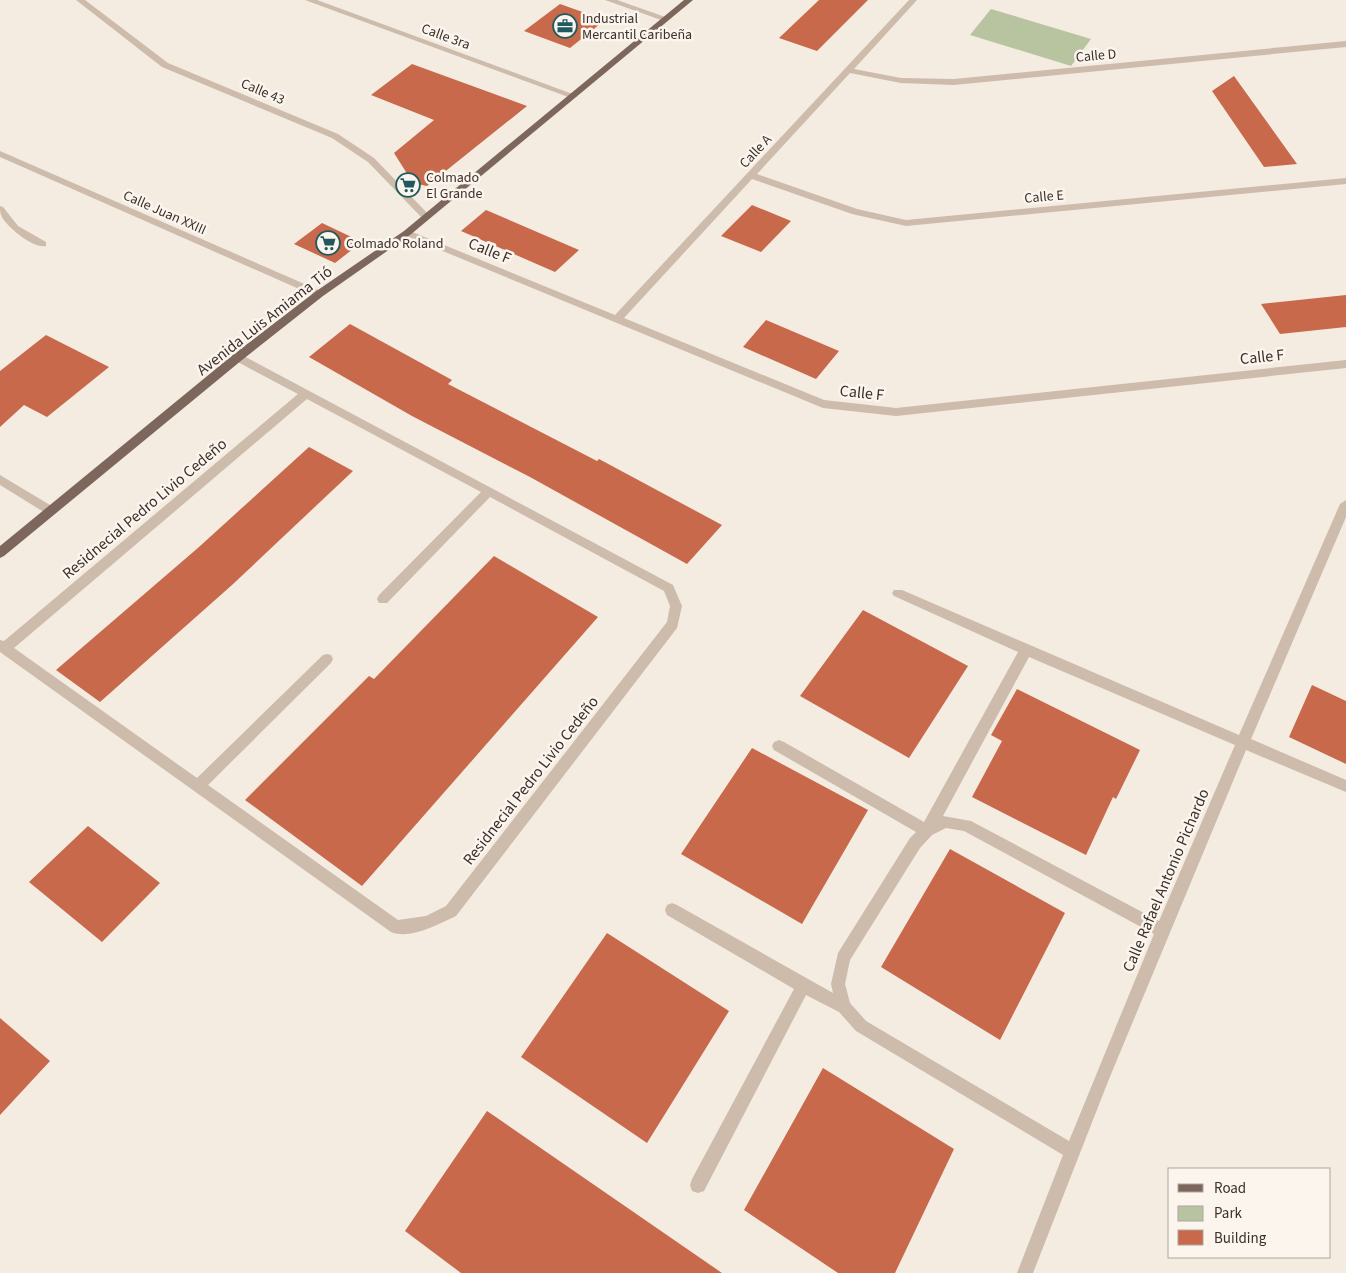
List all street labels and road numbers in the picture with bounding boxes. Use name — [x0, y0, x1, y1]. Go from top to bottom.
street label: Calle 3ra — [419, 19, 473, 55]
street label: Calle D — [1075, 44, 1117, 68]
street label: Calle 43 — [238, 74, 288, 110]
street label: Calle A — [735, 130, 777, 173]
street label: Calle E — [1024, 185, 1065, 209]
street label: Calle Juan XXIII — [120, 186, 209, 240]
street label: Calle F — [465, 232, 514, 269]
street label: Avenida Luis Amiama Tió — [192, 261, 337, 381]
street label: Calle F — [1239, 344, 1285, 370]
street label: Calle F — [839, 380, 885, 406]
street label: Residnecial Pedro Livio Cedeño — [58, 433, 232, 584]
street label: Residnecial Pedro Livio Cedeño — [458, 692, 604, 870]
street label: Calle Rafael Antonio Pichardo — [1117, 785, 1215, 975]

